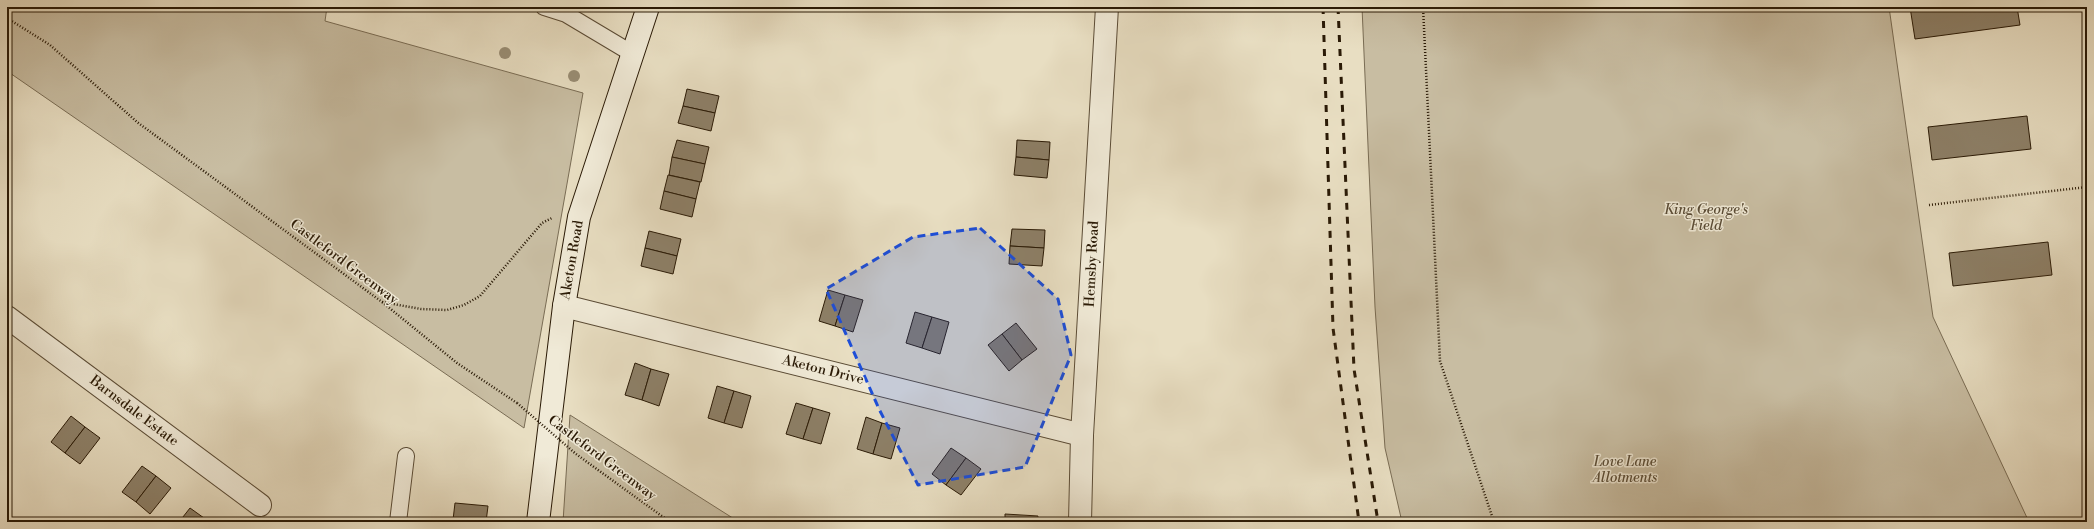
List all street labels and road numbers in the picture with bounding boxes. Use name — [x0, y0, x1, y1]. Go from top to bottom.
street label: Castleford Greenway — [286, 215, 402, 309]
street label: Aketon Road — [556, 219, 588, 302]
street label: Hemsby Road — [1081, 220, 1103, 308]
street label: Aketon Drive — [779, 351, 866, 389]
street label: Barnsdale Estate — [85, 371, 182, 450]
street label: Castleford Greenway — [544, 411, 660, 505]

